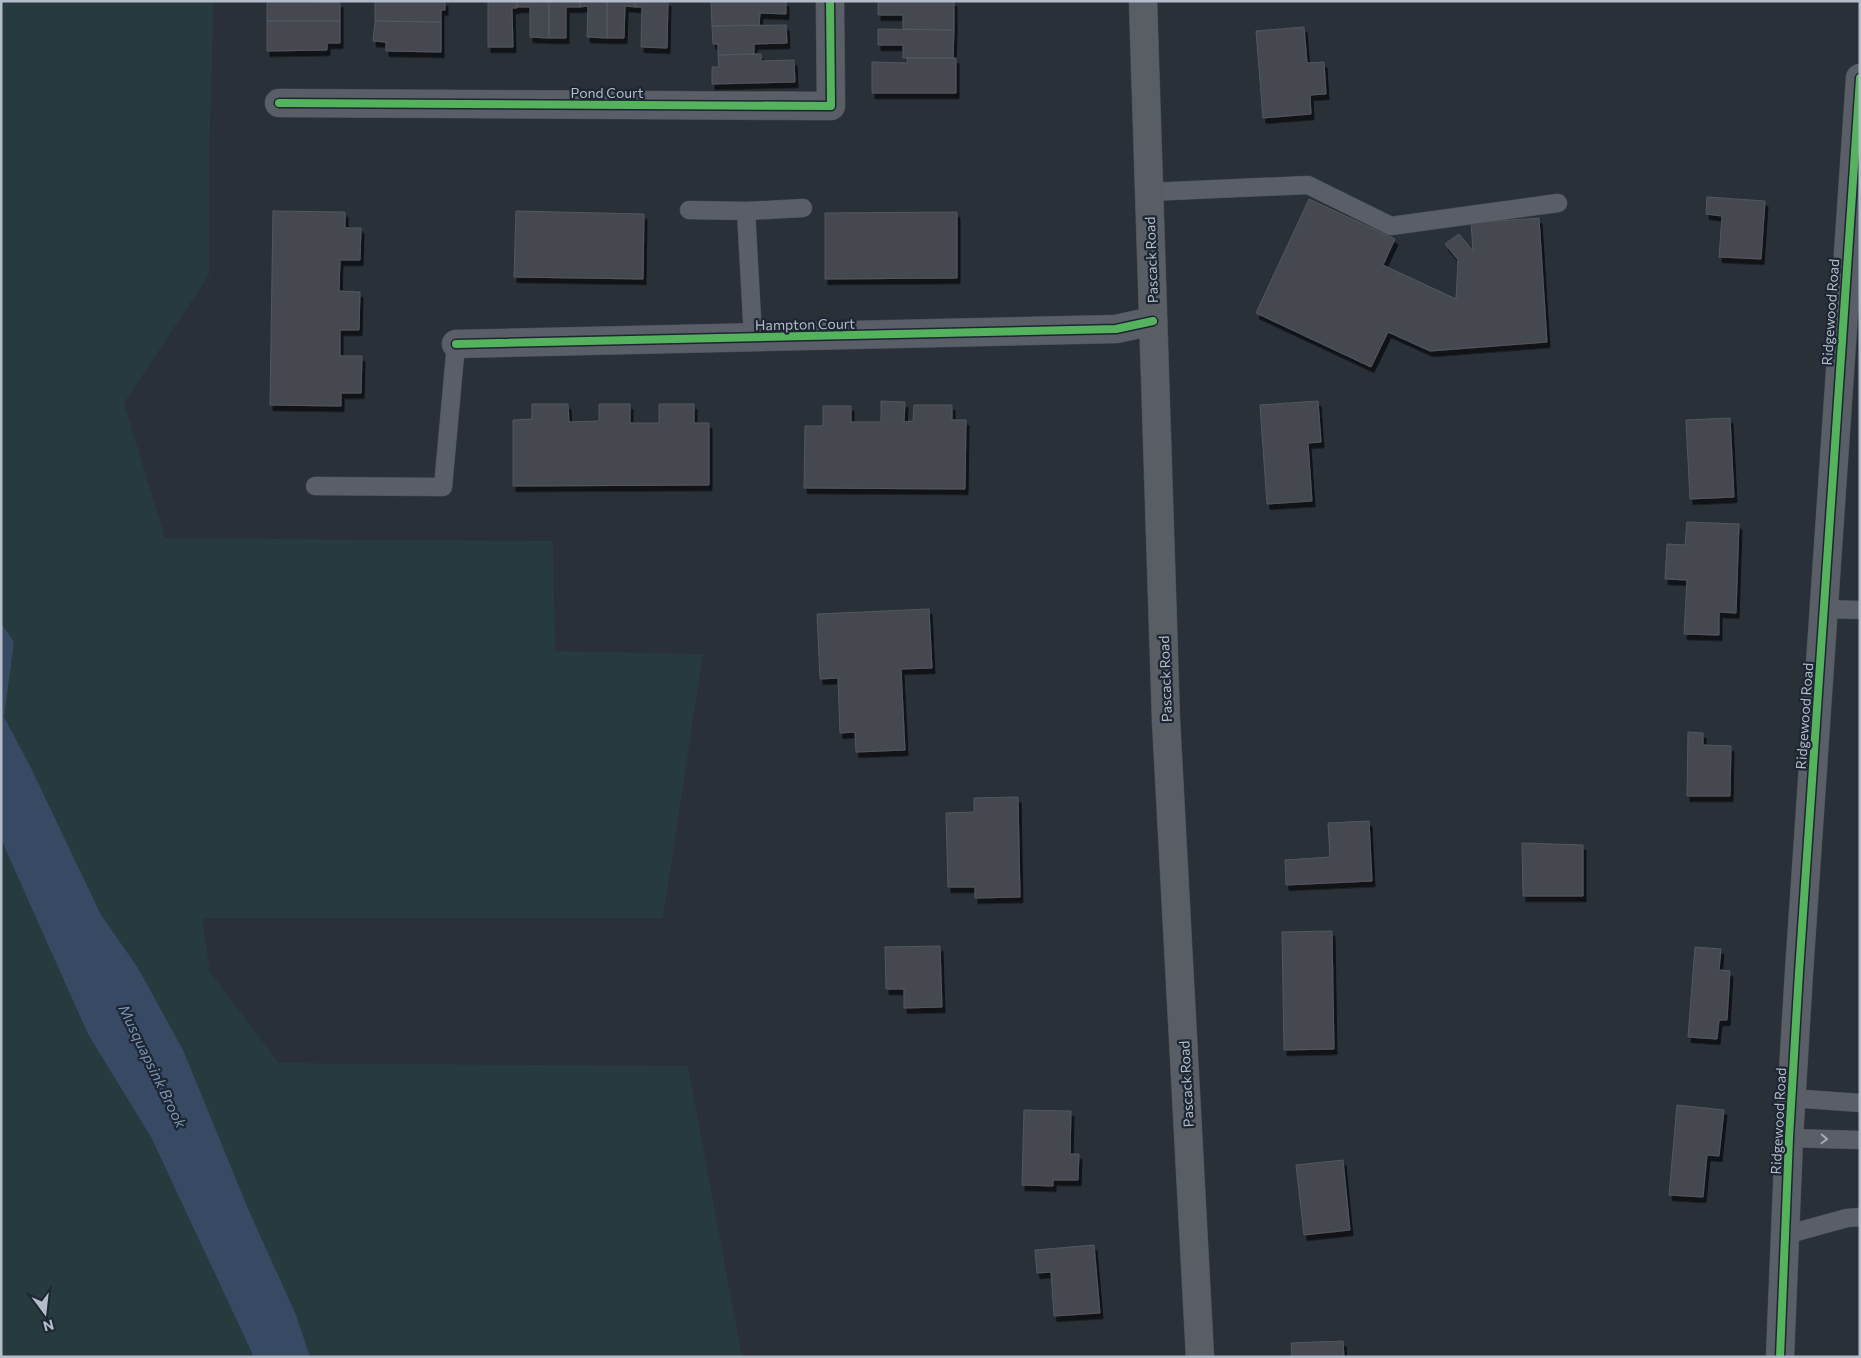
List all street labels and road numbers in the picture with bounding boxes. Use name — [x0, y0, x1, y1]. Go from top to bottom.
street label: Pond Court — [571, 84, 644, 101]
street label: Pascack Road — [1141, 216, 1161, 304]
street label: Ridgewood Road — [1818, 258, 1842, 366]
street label: Hampton Court — [755, 315, 855, 333]
street label: Pascack Road — [1155, 635, 1175, 723]
street label: Ridgewood Road — [1792, 662, 1816, 770]
street label: Pascack Road — [1175, 1040, 1197, 1128]
street label: Ridgewood Road — [1767, 1067, 1789, 1175]

